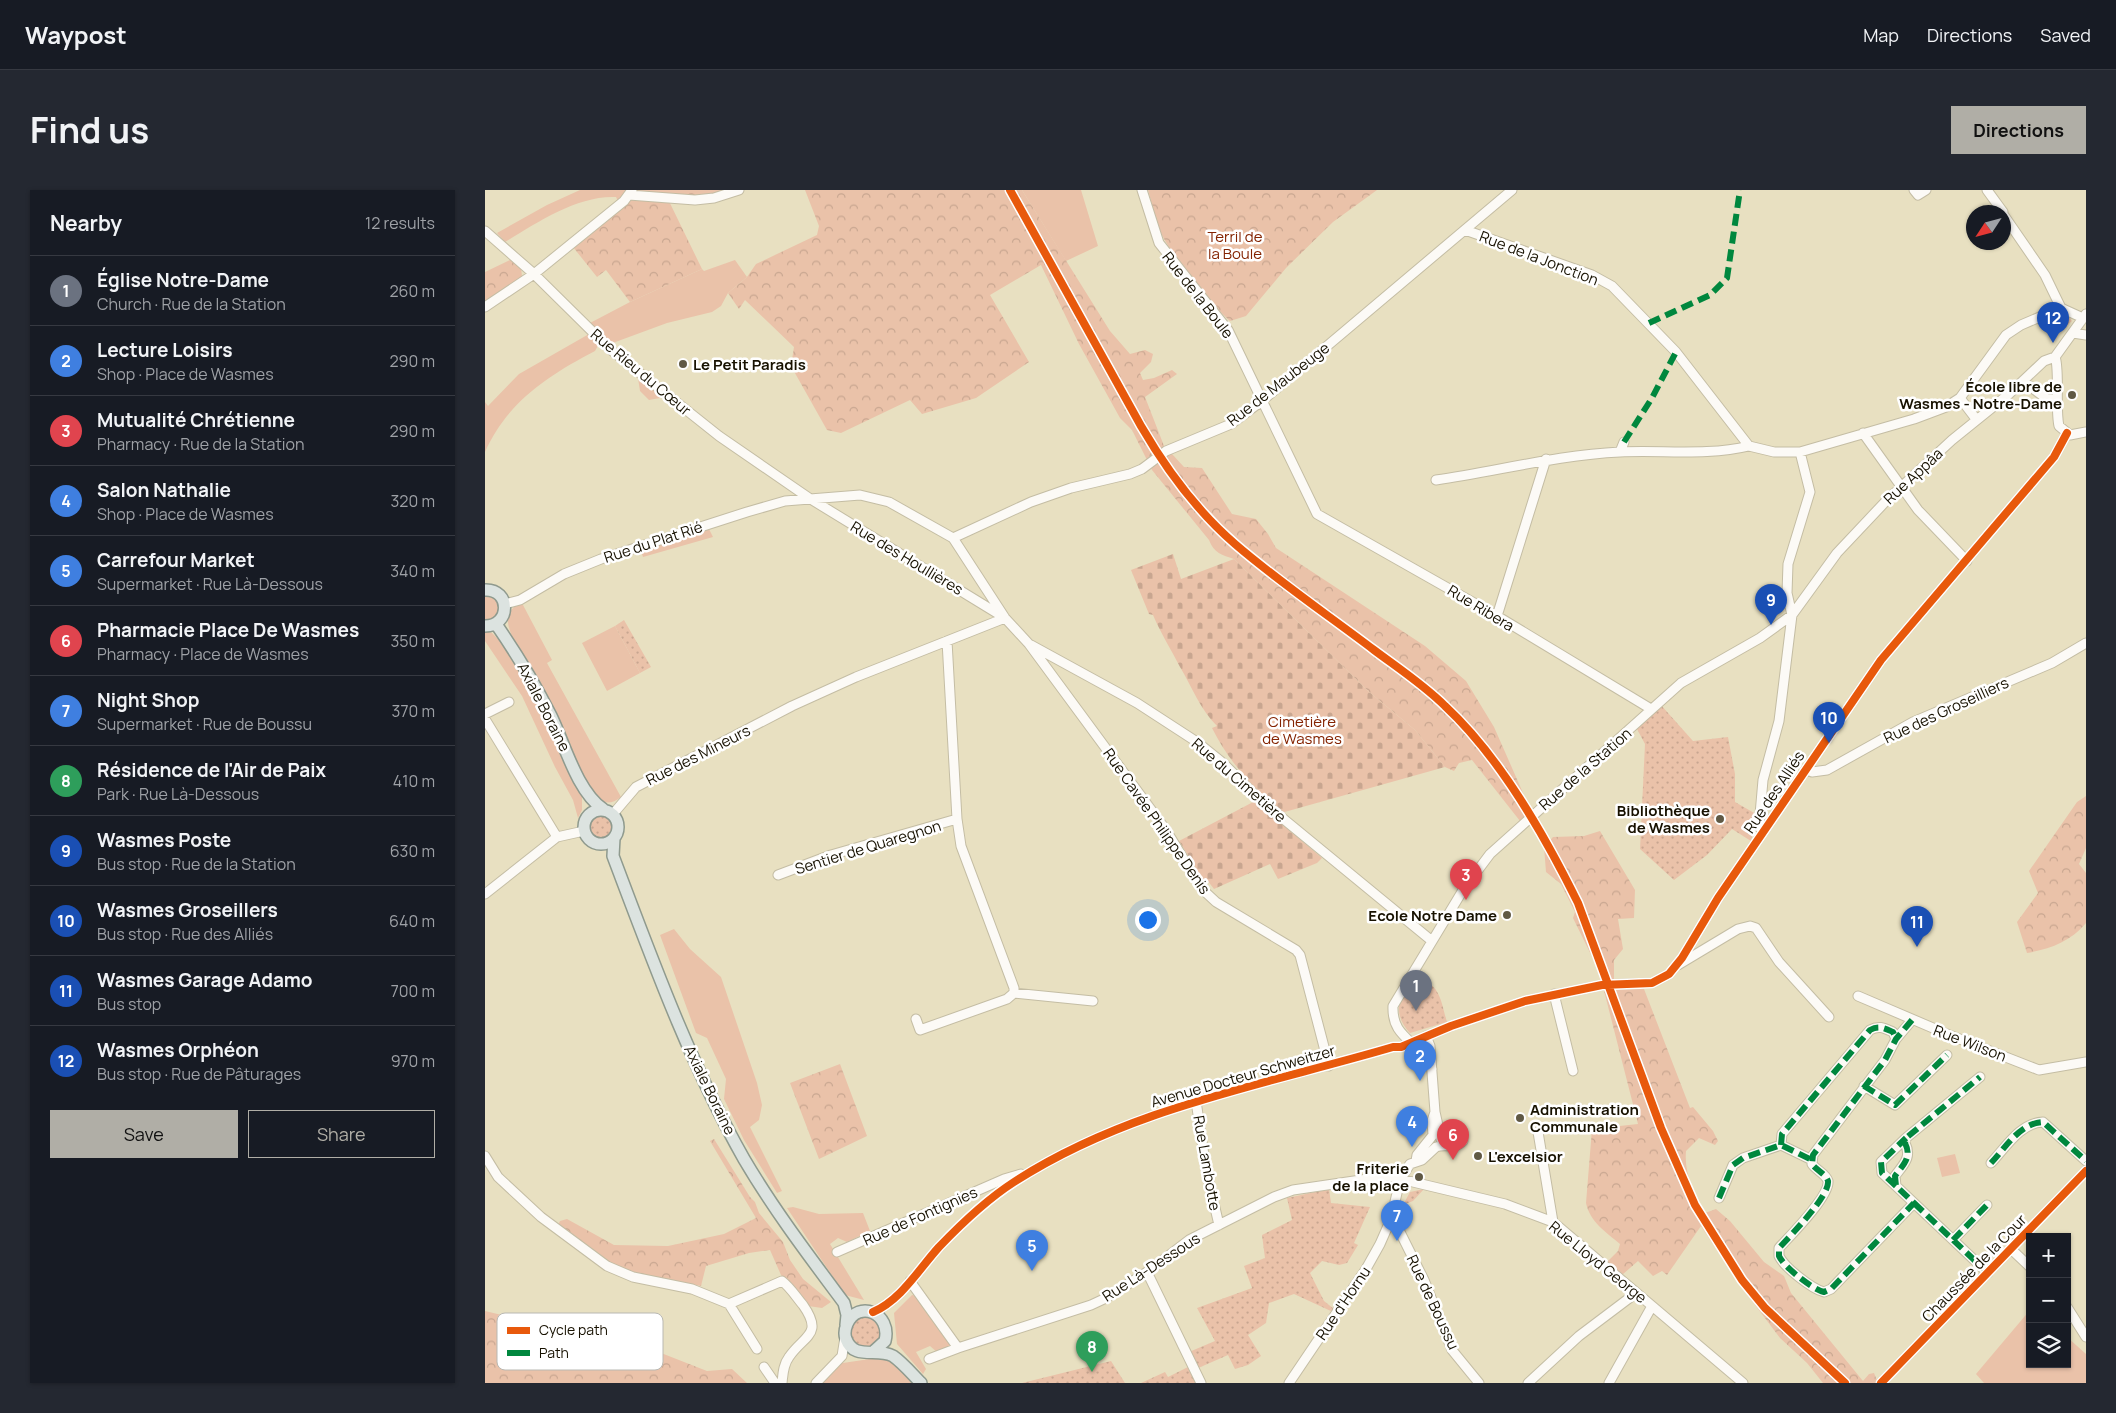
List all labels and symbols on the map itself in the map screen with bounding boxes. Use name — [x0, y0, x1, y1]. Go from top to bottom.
north arrow — [1966, 205, 2011, 250]
park label: Terril de la Boule — [1208, 226, 1263, 264]
street label: Rue de la Jonction — [1476, 226, 1602, 290]
street label: Rue de la Boule — [1157, 247, 1239, 343]
pin: 12 — [2037, 302, 2069, 343]
street label: Rue Rieu du Cœur — [586, 324, 696, 421]
street label: Rue de Maubeuge — [1222, 337, 1334, 431]
place label: Le Petit Paradis — [693, 354, 806, 375]
marker: Le Petit Paradis — [677, 358, 689, 370]
place label: École libre de Wasmes - Notre-Dame — [1899, 376, 2062, 414]
marker: École libre de Wasmes - Notre-Dame — [2066, 389, 2078, 401]
street label: Rue Appâa — [1879, 443, 1947, 509]
street label: Rue du Plat Rié — [601, 516, 705, 568]
street label: Rue des Houllières — [847, 516, 967, 600]
street label: Rue Ribera — [1444, 580, 1518, 636]
pin: 9 — [1755, 584, 1787, 625]
street label: Axiale Boraine — [513, 659, 576, 755]
street label: Rue des Groseilliers — [1880, 672, 2012, 748]
pin: 10 — [1813, 702, 1845, 743]
park label: Cimetière de Wasmes — [1262, 711, 1342, 749]
street label: Rue des Mineurs — [642, 720, 754, 790]
street label: Rue de la Station — [1534, 723, 1636, 815]
street label: Rue du Cimetière — [1187, 733, 1291, 827]
street label: Rue Cavée Philippe Denis — [1099, 744, 1216, 898]
street label: Rue des Alliés — [1739, 747, 1809, 837]
place label: Bibliothèque de Wasmes — [1617, 800, 1710, 838]
marker: Bibliothèque de Wasmes — [1714, 813, 1726, 825]
street label: Sentier de Quaregnon — [792, 815, 944, 879]
pin: 3 — [1450, 859, 1482, 900]
place label: Ecole Notre Dame — [1368, 905, 1497, 926]
pin: 11 — [1901, 906, 1933, 947]
your location — [1135, 907, 1161, 933]
marker: Ecole Notre Dame — [1501, 909, 1513, 921]
pin: 1 — [1400, 970, 1432, 1011]
street label: Rue Wilson — [1931, 1019, 2010, 1067]
street label: Avenue Docteur Schweitzer — [1148, 1039, 1338, 1112]
pin: 2 — [1404, 1040, 1436, 1081]
street label: Axiale Boraine — [679, 1042, 741, 1138]
place label: Administration Communale — [1530, 1099, 1639, 1137]
pin: 4 — [1396, 1106, 1428, 1147]
marker: Administration Communale — [1514, 1112, 1526, 1124]
street label: Rue Lambotte — [1188, 1114, 1226, 1213]
pin: 6 — [1437, 1119, 1469, 1160]
place label: L'excelsior — [1488, 1146, 1563, 1167]
marker: L'excelsior — [1472, 1150, 1484, 1162]
place label: Friterie de la place — [1332, 1158, 1409, 1196]
marker: Friterie de la place — [1413, 1171, 1425, 1183]
street label: Rue de Fontignies — [859, 1181, 981, 1251]
pin: 7 — [1381, 1200, 1413, 1241]
street label: Chaussée de la Cour — [1917, 1209, 2031, 1327]
street label: Rue Lloyd George — [1545, 1216, 1652, 1308]
street label: Rue Là-Dessous — [1098, 1227, 1204, 1306]
pin: 5 — [1016, 1230, 1048, 1271]
street label: Rue de Boussu — [1402, 1251, 1464, 1353]
street label: Rue d'Hornu — [1311, 1262, 1375, 1344]
legend — [497, 1313, 663, 1370]
text: Cycle path — [539, 1320, 608, 1339]
pin: 8 — [1076, 1331, 1108, 1372]
text: Path — [539, 1343, 569, 1362]

